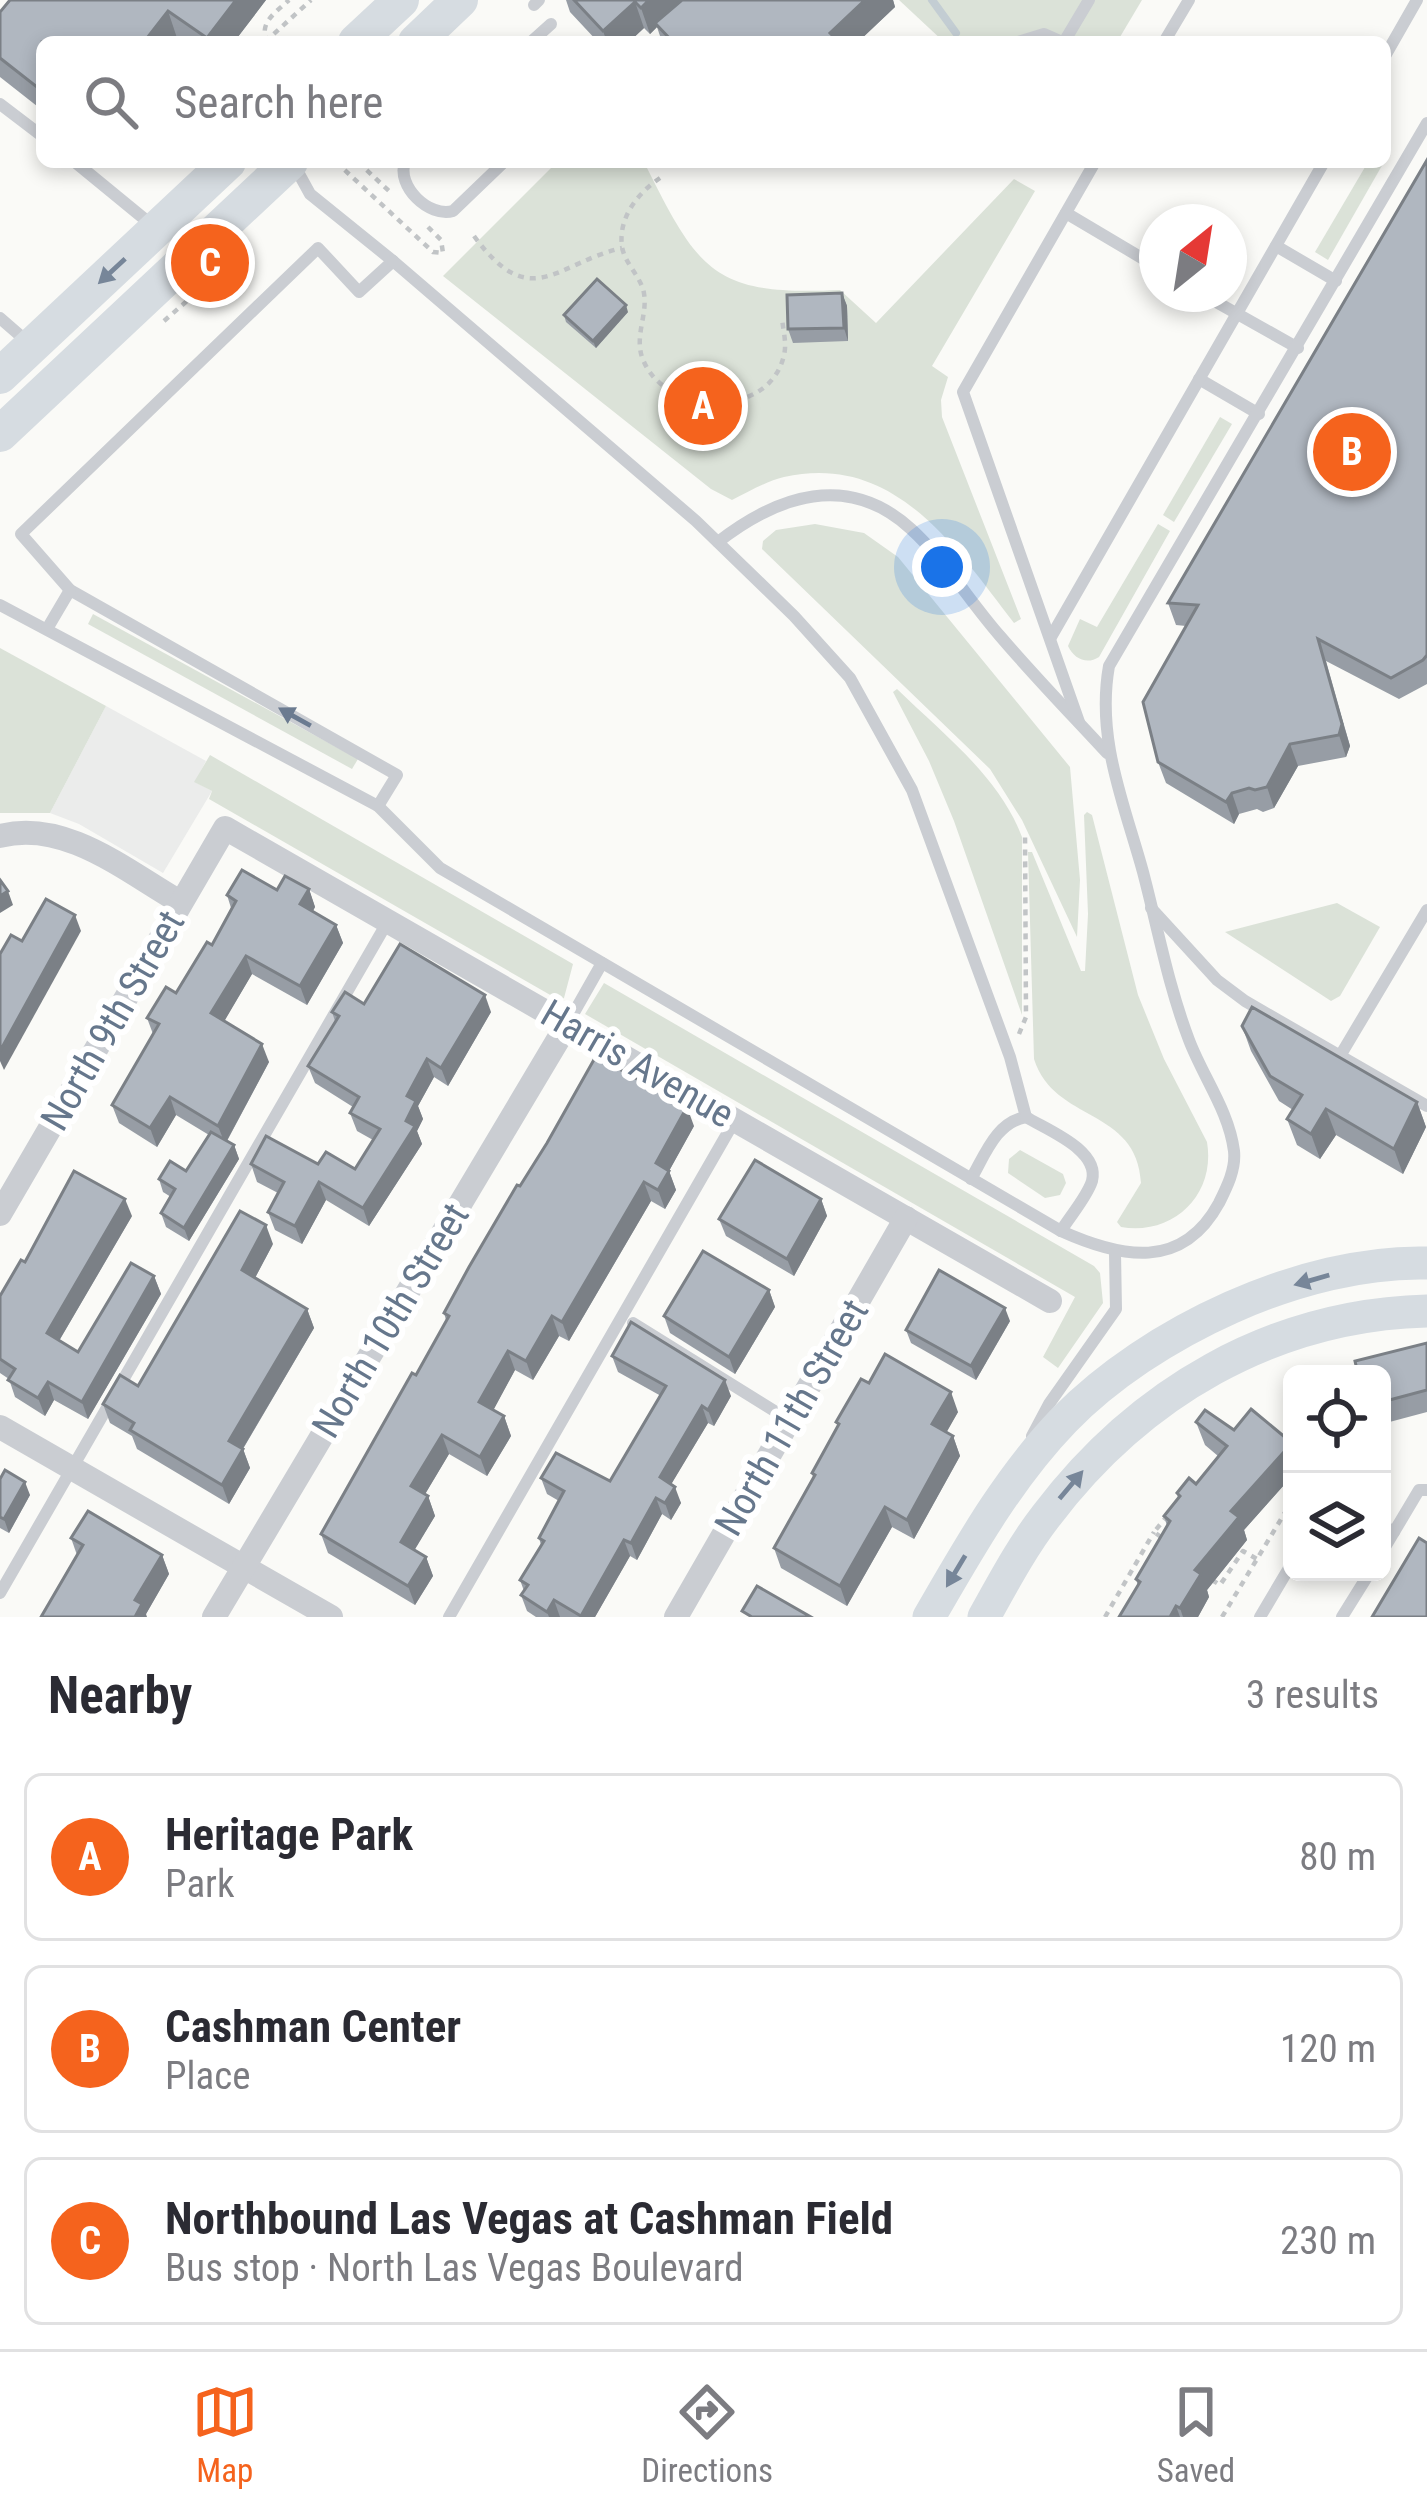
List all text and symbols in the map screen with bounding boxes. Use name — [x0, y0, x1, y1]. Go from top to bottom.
search box — [36, 36, 1391, 168]
icon: search — [78, 69, 144, 135]
text: Search here — [174, 76, 383, 129]
north arrow — [1139, 204, 1247, 312]
pin: C — [171, 218, 249, 308]
one-way arrow — [98, 256, 127, 284]
pin: A — [664, 361, 742, 451]
pin: B — [1313, 407, 1391, 497]
your location — [912, 537, 972, 597]
one-way arrow — [278, 708, 312, 729]
street label: North 9th Street — [31, 903, 194, 1138]
street label: Harris Avenue — [533, 990, 742, 1137]
street label: North 10th Street — [303, 1195, 479, 1446]
one-way arrow — [1293, 1272, 1330, 1291]
street label: North 11th Street — [706, 1291, 878, 1544]
map controls — [1283, 1365, 1391, 1581]
button: locate — [1283, 1365, 1391, 1473]
one-way arrow — [1058, 1470, 1084, 1500]
button: layers — [1283, 1473, 1391, 1581]
one-way arrow — [946, 1554, 967, 1588]
text: Nearby — [48, 1666, 192, 1725]
text: 3 results — [1246, 1672, 1379, 1718]
text: Heritage Park — [165, 1808, 413, 1861]
text: A — [78, 1834, 102, 1880]
text: 80 m — [1299, 1834, 1376, 1880]
text: Park — [165, 1861, 235, 1907]
text: Cashman Center — [165, 2000, 461, 2053]
text: B — [79, 2026, 101, 2072]
text: 120 m — [1280, 2026, 1376, 2072]
text: Place — [165, 2053, 251, 2099]
text: Northbound Las Vegas at Cashman Field — [165, 2192, 893, 2245]
text: C — [79, 2218, 101, 2264]
text: 230 m — [1280, 2218, 1376, 2264]
text: Bus stop · North Las Vegas Boulevard — [165, 2245, 744, 2291]
tab: Map — [192, 2379, 258, 2490]
tab: Directions — [641, 2379, 773, 2490]
tab: Saved — [1157, 2379, 1235, 2490]

